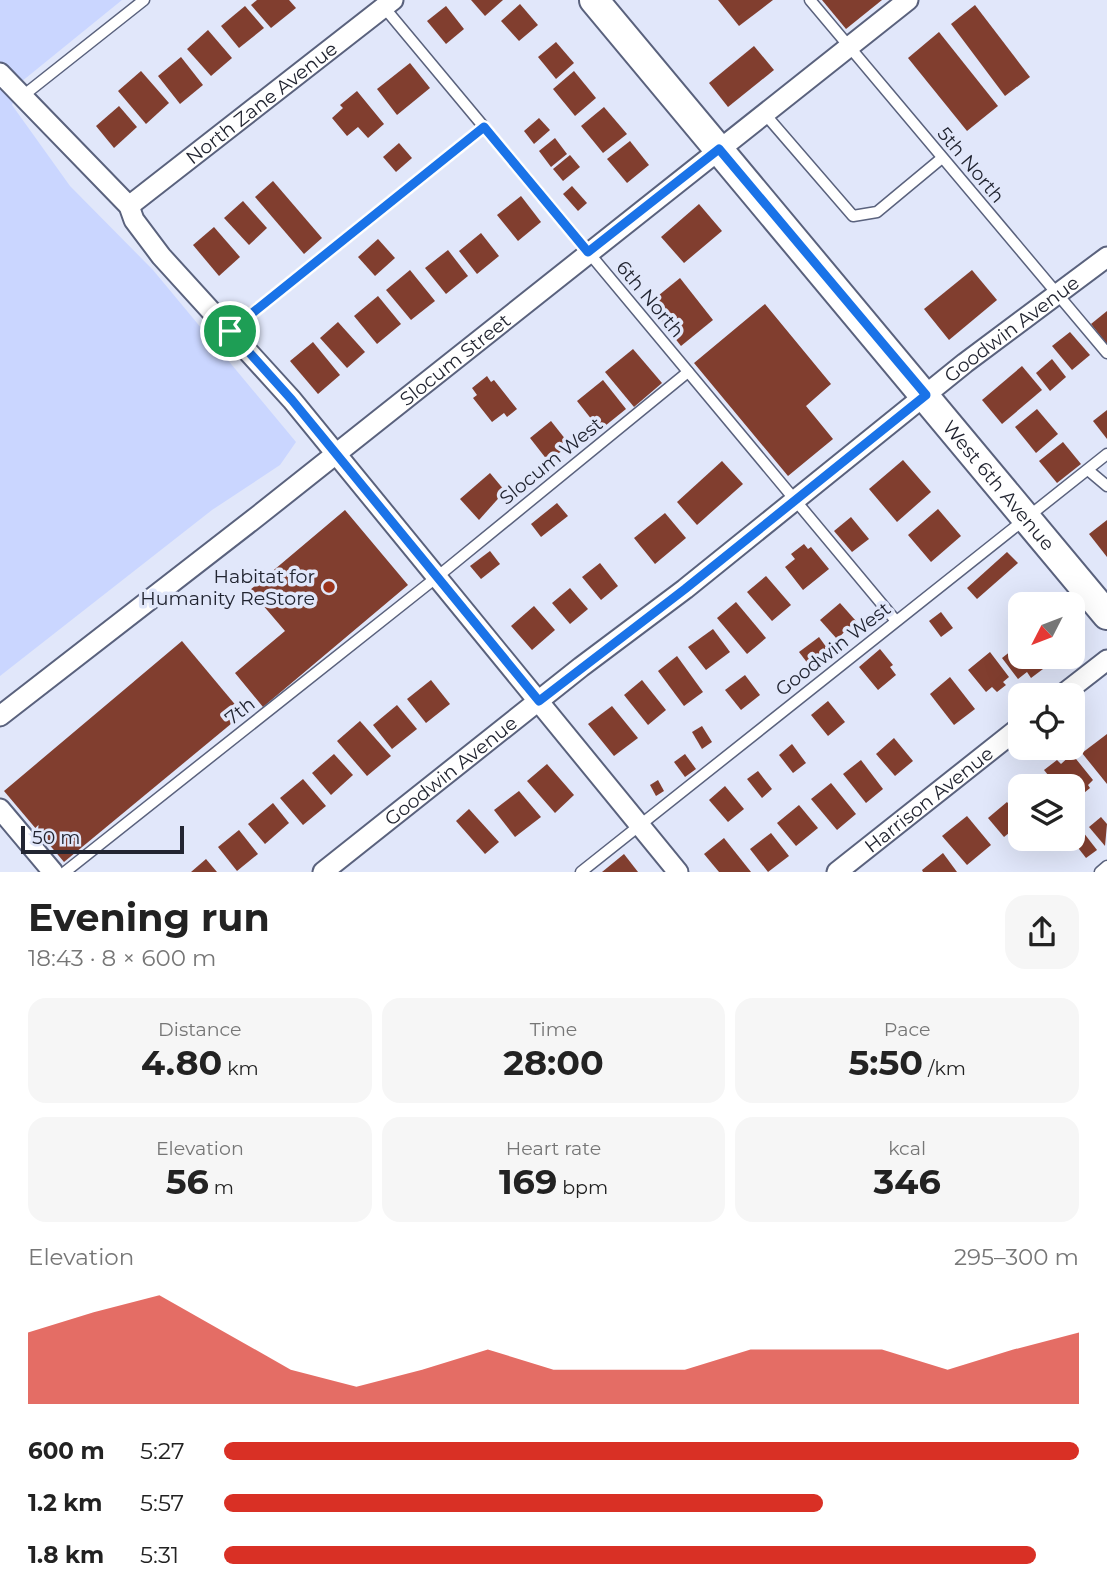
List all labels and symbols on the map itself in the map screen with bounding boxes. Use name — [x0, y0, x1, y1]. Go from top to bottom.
street label: North Zane Avenue — [181, 37, 342, 169]
street label: 5th North — [933, 122, 1009, 208]
street label: 6th North — [611, 256, 689, 342]
street label: Goodwin Avenue — [939, 271, 1083, 387]
pin — [200, 301, 260, 361]
street label: Slocum Street — [395, 308, 515, 410]
street label: Slocum West — [495, 412, 607, 510]
street label: West 6th Avenue — [938, 416, 1060, 555]
place label: Habitat for Humanity ReStore — [140, 565, 315, 610]
marker: Habitat for Humanity ReStore — [321, 579, 337, 595]
north arrow — [1008, 592, 1085, 668]
street label: Goodwin West — [771, 597, 895, 701]
street label: 7th — [221, 692, 259, 730]
street label: Goodwin Avenue — [380, 711, 522, 830]
street label: Harrison Avenue — [860, 741, 998, 857]
scale bar — [21, 822, 184, 854]

